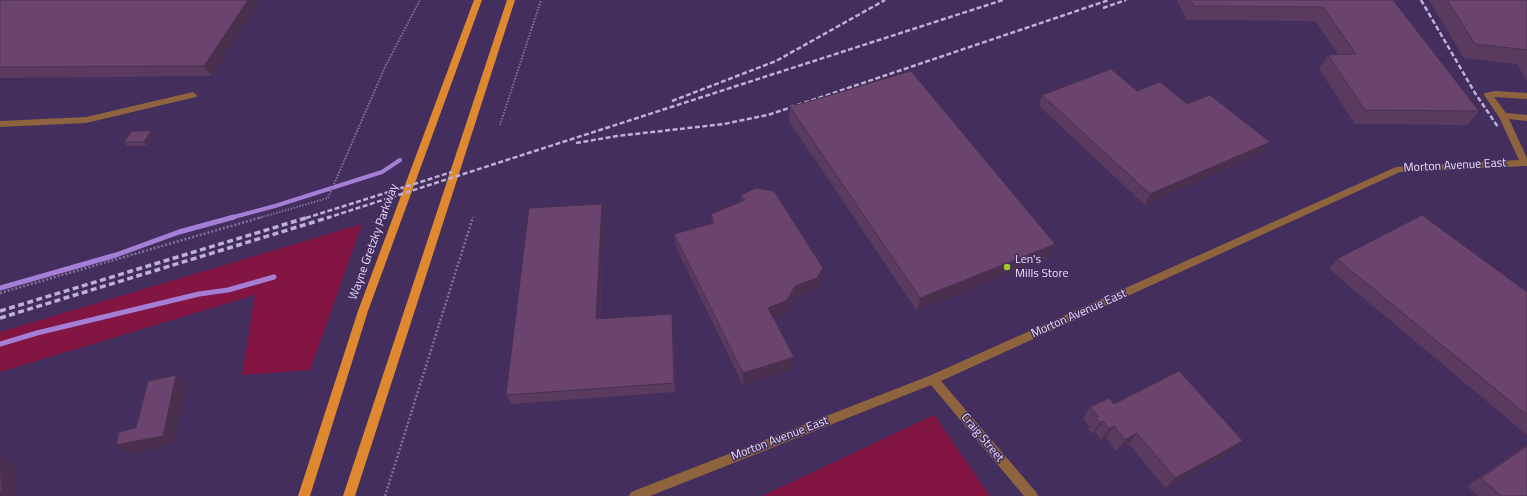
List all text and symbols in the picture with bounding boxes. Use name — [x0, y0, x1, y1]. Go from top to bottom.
street label: Morton Avenue East — [1403, 156, 1507, 176]
street label: Wayne Gretzky Parkway — [346, 182, 402, 302]
place label: Len's Mills Store — [1015, 253, 1069, 281]
marker: Len's Mills Store — [1002, 262, 1012, 272]
street label: Morton Avenue East — [1029, 287, 1129, 341]
street label: Craig Street — [958, 411, 1006, 465]
street label: Morton Avenue East — [729, 414, 831, 464]

